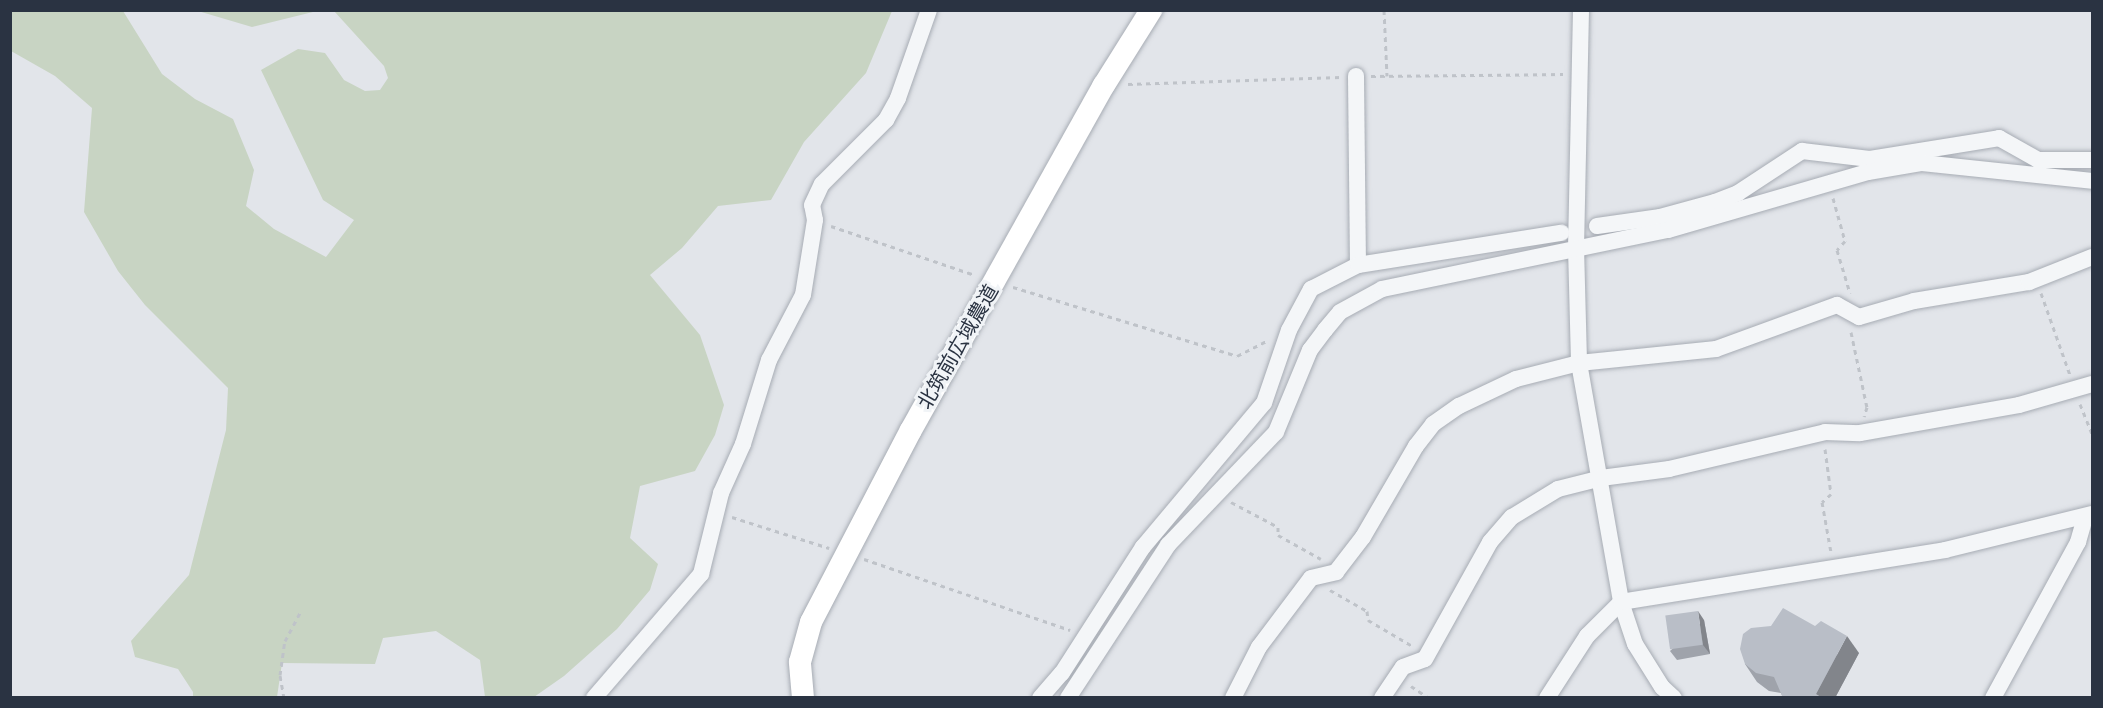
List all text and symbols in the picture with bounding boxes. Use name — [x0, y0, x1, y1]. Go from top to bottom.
street label: 北筑前広域農道 — [913, 280, 1003, 414]

